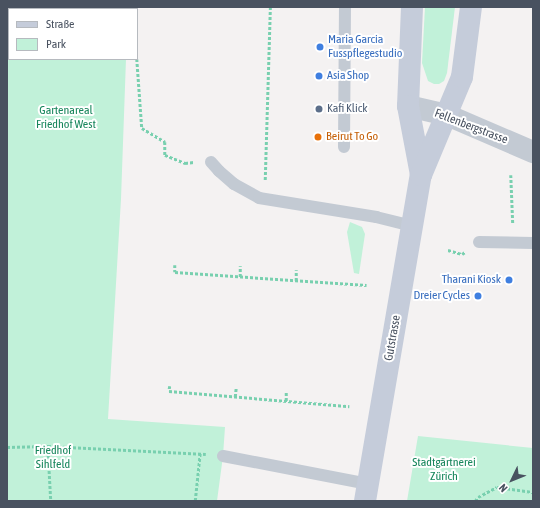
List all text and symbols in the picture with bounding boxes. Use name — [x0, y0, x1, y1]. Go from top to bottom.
legend — [8, 8, 138, 60]
text: Straße — [46, 17, 74, 31]
place label: Maria Garcia Fusspflegestudio — [328, 33, 402, 61]
text: Park — [46, 37, 66, 51]
marker: Maria Garcia Fusspflegestudio — [315, 42, 325, 52]
place label: Asia Shop — [327, 69, 369, 83]
marker: Asia Shop — [314, 71, 324, 81]
place label: Kafi Klick — [327, 102, 367, 116]
park label: Gartenareal Friedhof West — [36, 104, 96, 132]
marker: Kafi Klick — [314, 104, 324, 114]
street label: Fellenbergstrasse — [432, 106, 510, 148]
place label: Beirut To Go — [326, 130, 378, 144]
marker: Beirut To Go — [313, 132, 323, 142]
place label: Tharani Kiosk — [442, 273, 501, 287]
marker: Tharani Kiosk — [504, 275, 514, 285]
place label: Dreier Cycles — [413, 289, 470, 303]
marker: Dreier Cycles — [473, 291, 483, 301]
street label: Gutstrasse — [382, 314, 404, 362]
park label: Friedhof Sihlfeld — [35, 444, 71, 472]
park label: Stadtgärtnerei Zürich — [412, 456, 476, 484]
north arrow — [492, 460, 532, 500]
text: N — [497, 482, 510, 495]

